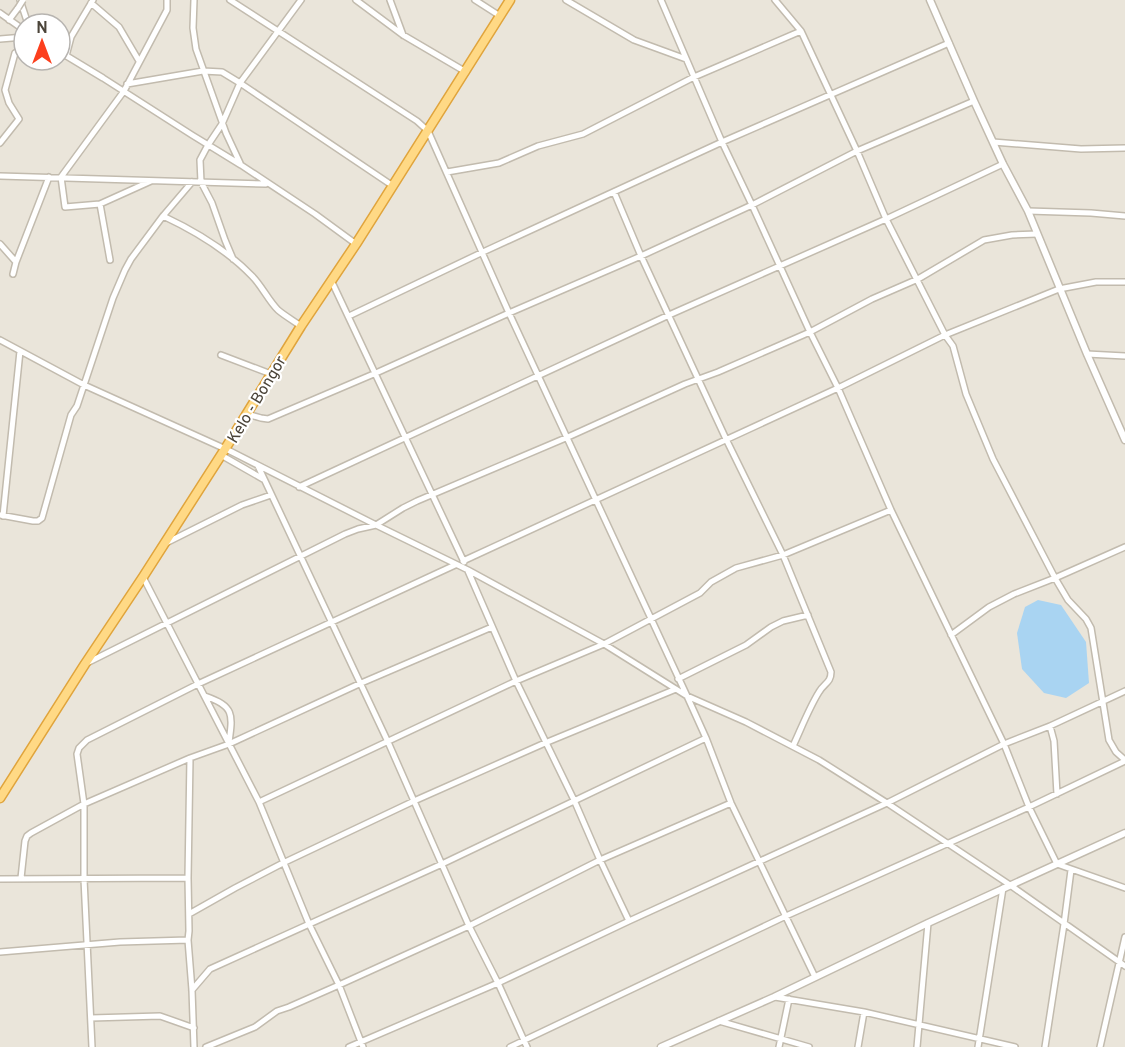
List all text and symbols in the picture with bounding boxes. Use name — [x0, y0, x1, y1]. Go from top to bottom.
north arrow — [12, 12, 72, 72]
text: N — [36, 19, 48, 39]
street label: Kelo - Bongor — [224, 353, 292, 447]

